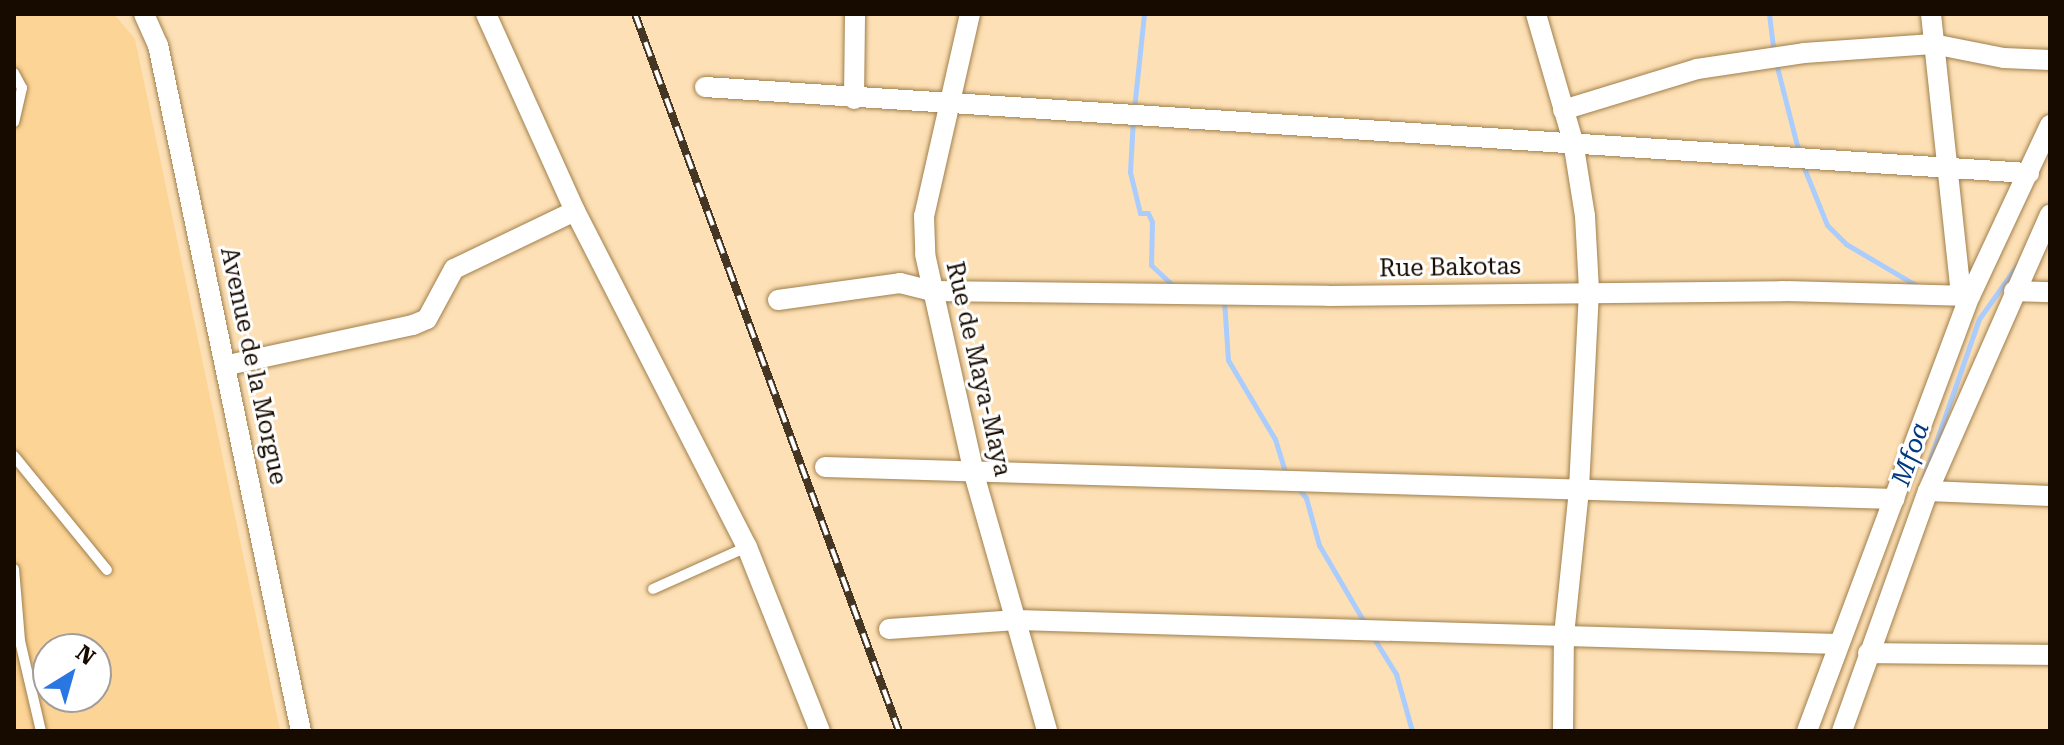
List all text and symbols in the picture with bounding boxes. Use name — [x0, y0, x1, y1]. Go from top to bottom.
street label: Avenue de la Morgue — [214, 245, 292, 487]
street label: Rue Bakotas — [1379, 252, 1521, 284]
street label: Rue de Maya-Maya — [939, 259, 1017, 479]
water label: Mfoa — [1886, 418, 1936, 490]
north arrow — [32, 633, 112, 713]
text: N — [71, 640, 100, 670]

